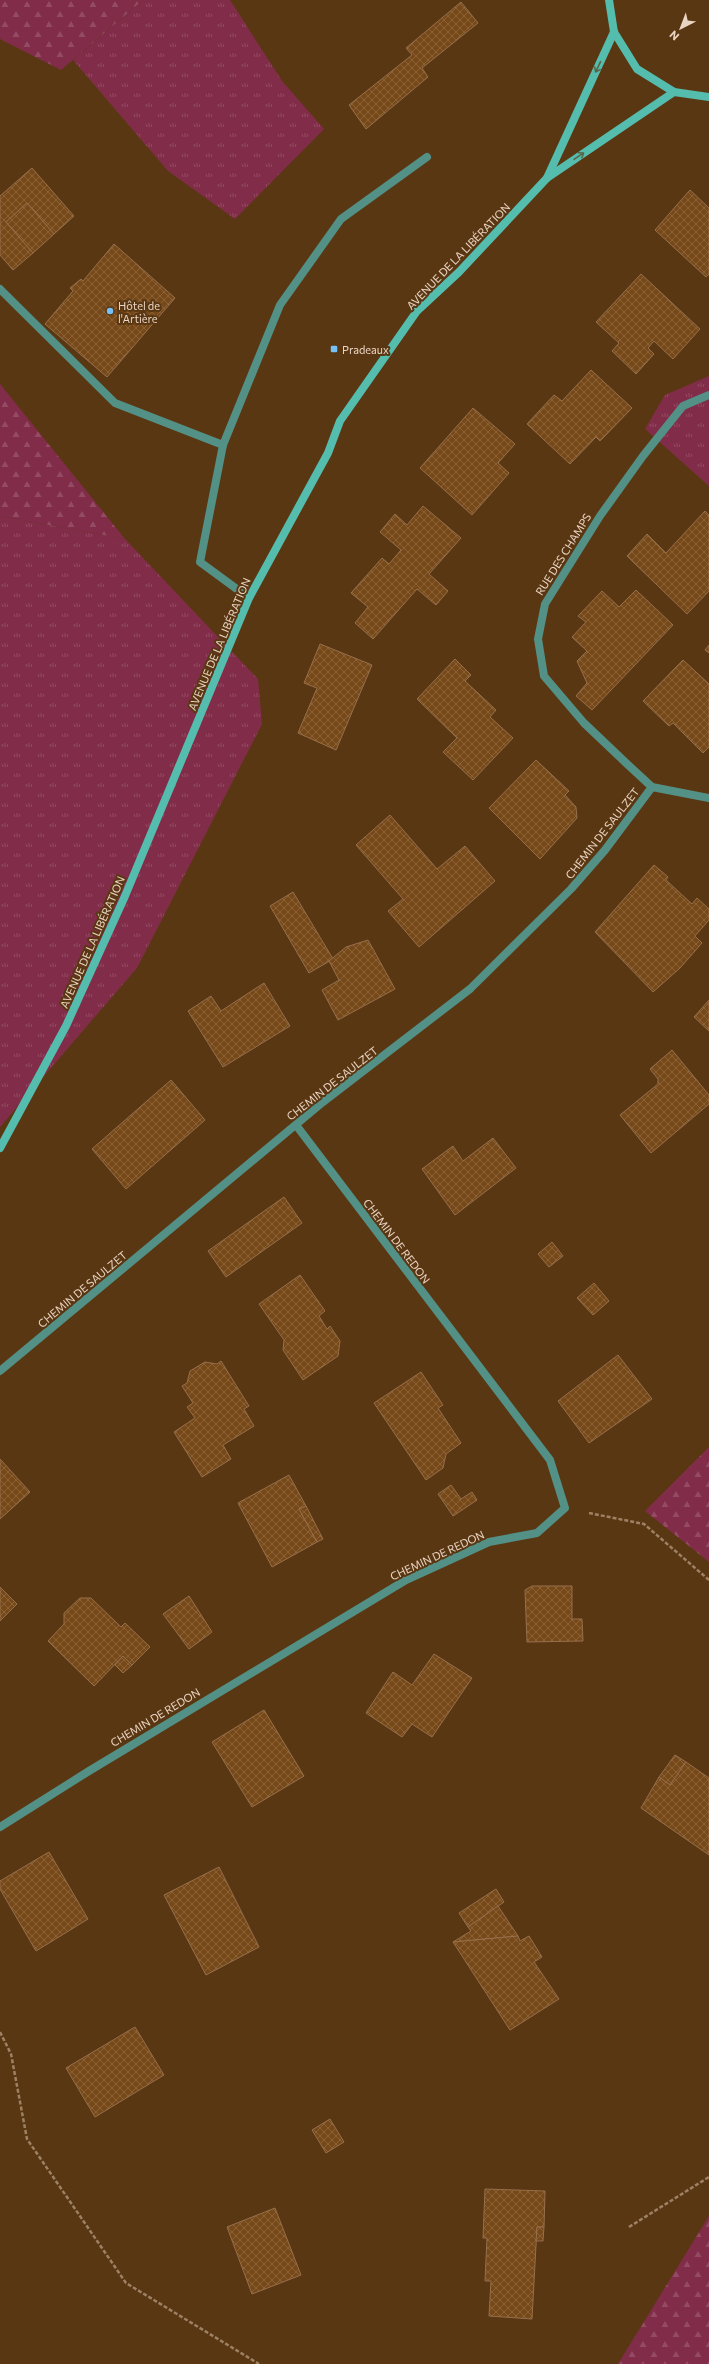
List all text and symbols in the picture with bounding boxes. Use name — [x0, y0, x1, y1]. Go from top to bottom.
north arrow — [661, 8, 701, 48]
text: N — [667, 28, 681, 43]
one-way arrow — [594, 61, 601, 73]
one-way arrow — [573, 152, 585, 160]
street label: AVENUE DE LA LIBÉRATION — [403, 199, 512, 312]
place label: Hôtel de l'Artière — [118, 299, 160, 325]
marker: Hôtel de l'Artière — [105, 306, 115, 316]
place label: Pradeaux — [342, 343, 389, 356]
marker: Pradeaux — [329, 344, 339, 354]
street label: RUE DES CHAMPS — [533, 511, 593, 597]
street label: AVENUE DE LA LIBÉRATION — [184, 575, 253, 712]
street label: CHEMIN DE SAULZET — [562, 785, 642, 881]
street label: AVENUE DE LA LIBÉRATION — [56, 874, 127, 1010]
street label: CHEMIN DE SAULZET — [284, 1043, 380, 1123]
street label: CHEMIN DE REDON — [361, 1196, 433, 1286]
street label: CHEMIN DE SAULZET — [35, 1248, 129, 1330]
street label: CHEMIN DE REDON — [388, 1527, 486, 1583]
street label: CHEMIN DE REDON — [108, 1685, 202, 1749]

